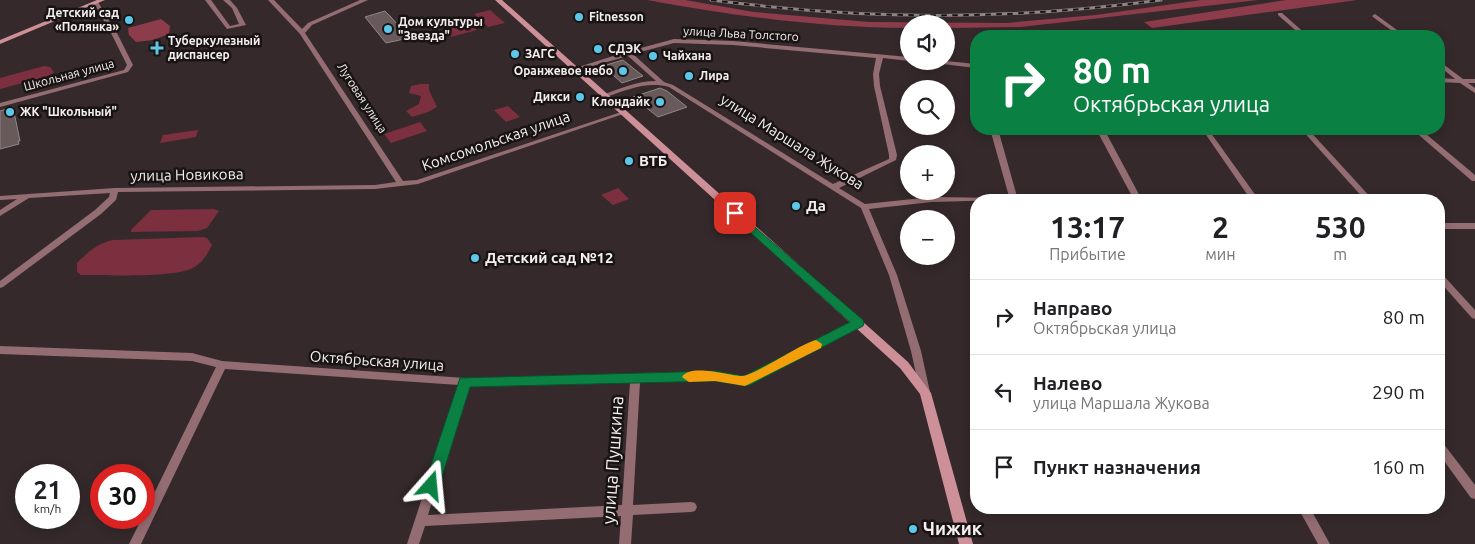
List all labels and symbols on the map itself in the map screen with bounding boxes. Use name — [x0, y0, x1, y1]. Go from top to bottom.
place label: Детский сад «Полянка» — [46, 6, 119, 33]
place label: Fitnesson — [589, 10, 644, 23]
marker: Fitnesson — [573, 11, 585, 23]
marker: Детский сад «Полянка» — [123, 14, 135, 26]
place label: Дом культуры "Звезда" — [398, 15, 483, 42]
marker: Дом культуры "Звезда" — [382, 23, 394, 35]
street label: улица Льва Толстого — [683, 24, 799, 43]
place label: Туберкулезный диспансер — [168, 34, 260, 61]
marker: Туберкулезный диспансер — [150, 41, 164, 55]
place label: СДЭК — [608, 42, 641, 55]
marker: СДЭК — [592, 43, 604, 55]
place label: ЗАГС — [525, 47, 555, 60]
marker: ЗАГС — [509, 48, 521, 60]
place label: Чайхана — [663, 49, 711, 62]
marker: Чайхана — [647, 50, 659, 62]
street label: Школьная улица — [22, 56, 116, 93]
street label: Луговая улица — [335, 60, 390, 135]
place label: Оранжевое небо — [514, 64, 613, 77]
marker: Оранжевое небо — [617, 65, 629, 77]
place label: Лира — [699, 69, 729, 82]
marker: Лира — [683, 70, 695, 82]
place label: Дикси — [533, 90, 570, 103]
street label: улица Маршала Жукова — [717, 90, 867, 193]
marker: Дикси — [574, 91, 586, 103]
place label: Клондайк — [592, 95, 650, 108]
marker: Клондайк — [654, 96, 666, 108]
place label: ЖК "Школьный" — [20, 105, 117, 118]
marker: ЖК "Школьный" — [4, 106, 16, 118]
street label: Комсомольская улица — [420, 107, 572, 174]
place label: ВТБ — [639, 152, 667, 169]
marker: ВТБ — [623, 155, 635, 167]
street label: улица Новикова — [130, 165, 244, 184]
pin — [714, 192, 756, 234]
place label: Да — [806, 197, 826, 214]
marker: Да — [790, 200, 802, 212]
place label: Детский сад №12 — [485, 249, 613, 266]
marker: Детский сад №12 — [469, 252, 481, 264]
street label: Октябрьская улица — [309, 347, 445, 374]
street label: улица Пушкина — [598, 395, 626, 525]
position arrow — [404, 459, 456, 511]
speed limit sign: 30 — [90, 464, 155, 529]
place label: Чижик — [923, 518, 983, 538]
marker: Чижик — [907, 523, 919, 535]

